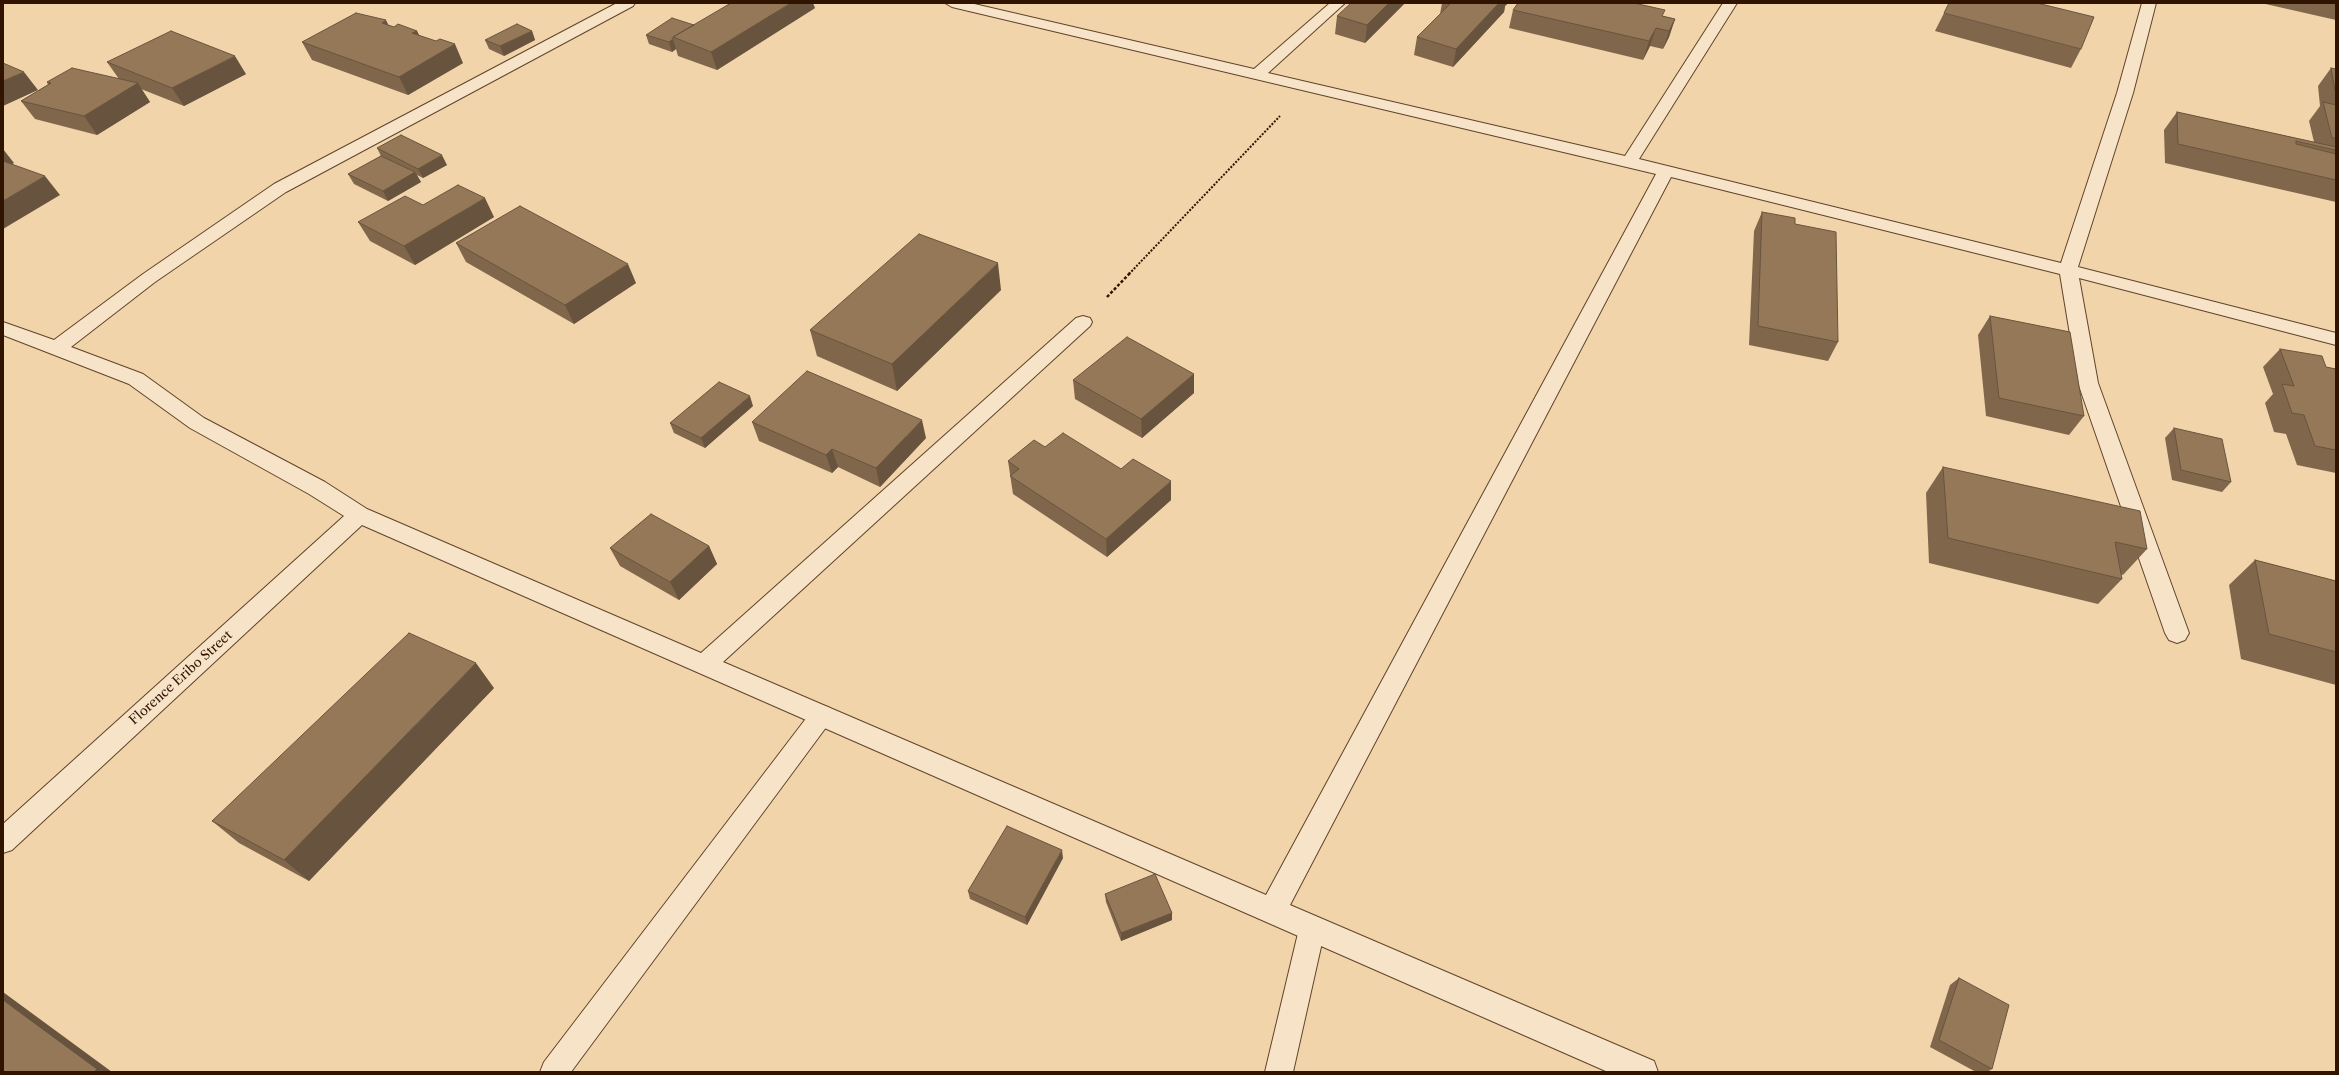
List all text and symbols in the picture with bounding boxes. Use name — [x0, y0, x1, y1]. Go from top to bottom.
street label: Florence Eribo Street — [126, 628, 236, 728]

